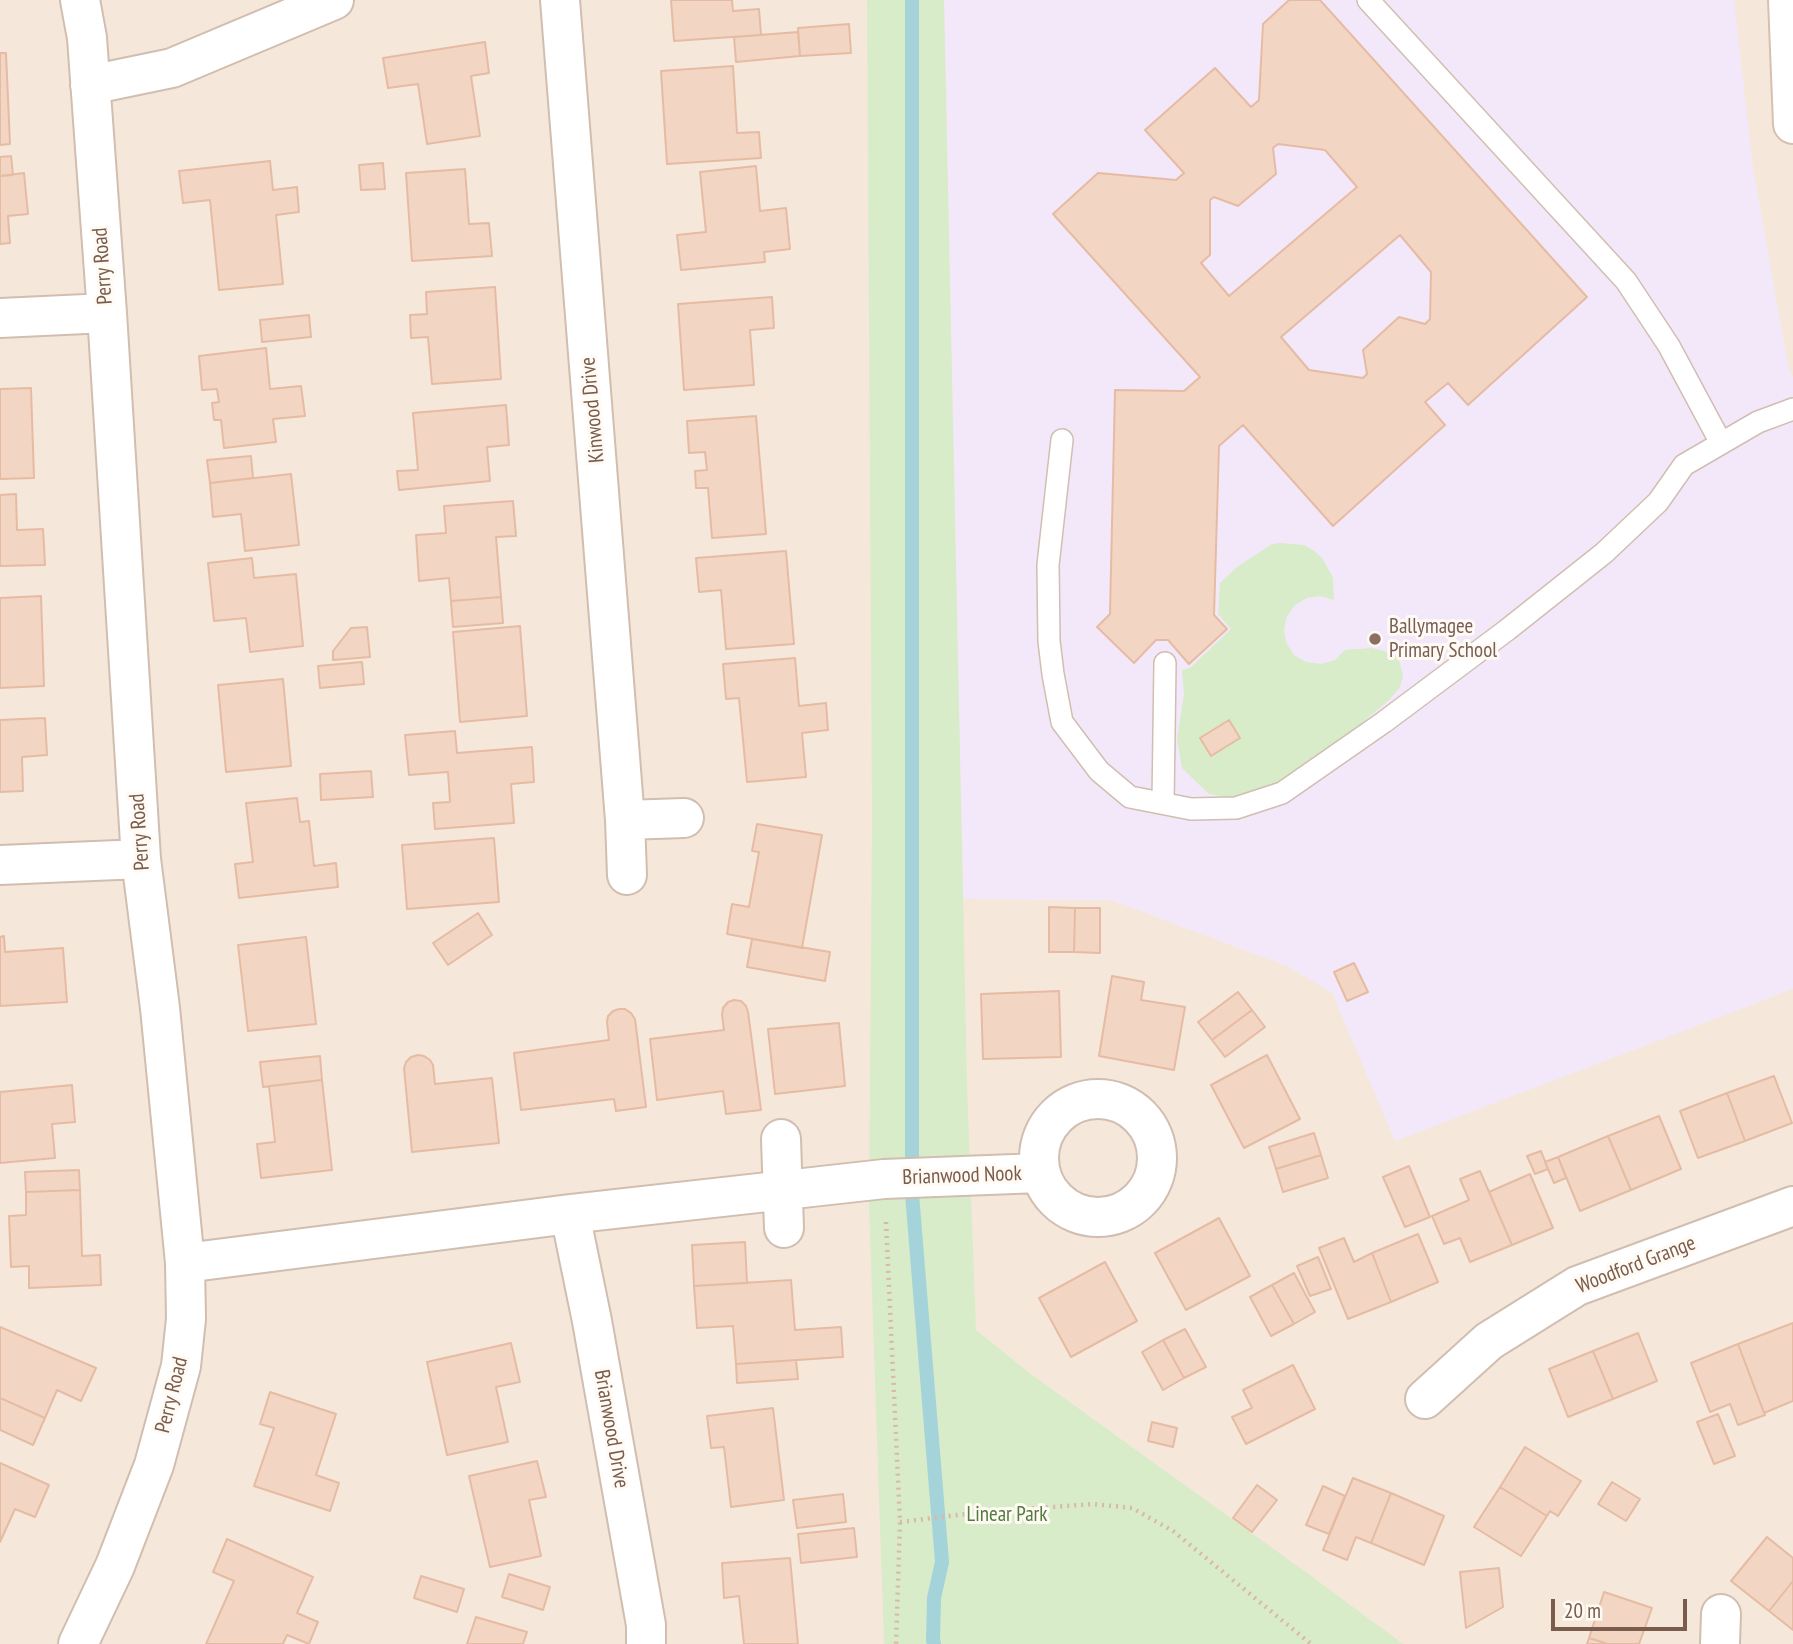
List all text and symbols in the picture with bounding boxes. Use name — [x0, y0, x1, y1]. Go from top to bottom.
street label: Perry Road — [88, 227, 118, 305]
street label: Kinwood Drive — [576, 356, 610, 464]
place label: Ballymagee Primary School — [1389, 614, 1497, 664]
marker: Ballymagee Primary School — [1367, 631, 1383, 647]
street label: Perry Road — [125, 793, 155, 871]
street label: Brianwood Nook — [902, 1161, 1022, 1191]
street label: Woodford Grange — [1573, 1231, 1699, 1299]
street label: Perry Road — [150, 1354, 194, 1436]
street label: Brianwood Drive — [588, 1368, 634, 1490]
park label: Linear Park — [967, 1502, 1047, 1528]
scale bar — [1555, 1584, 1692, 1628]
text: 20 m — [1564, 1597, 1601, 1624]

